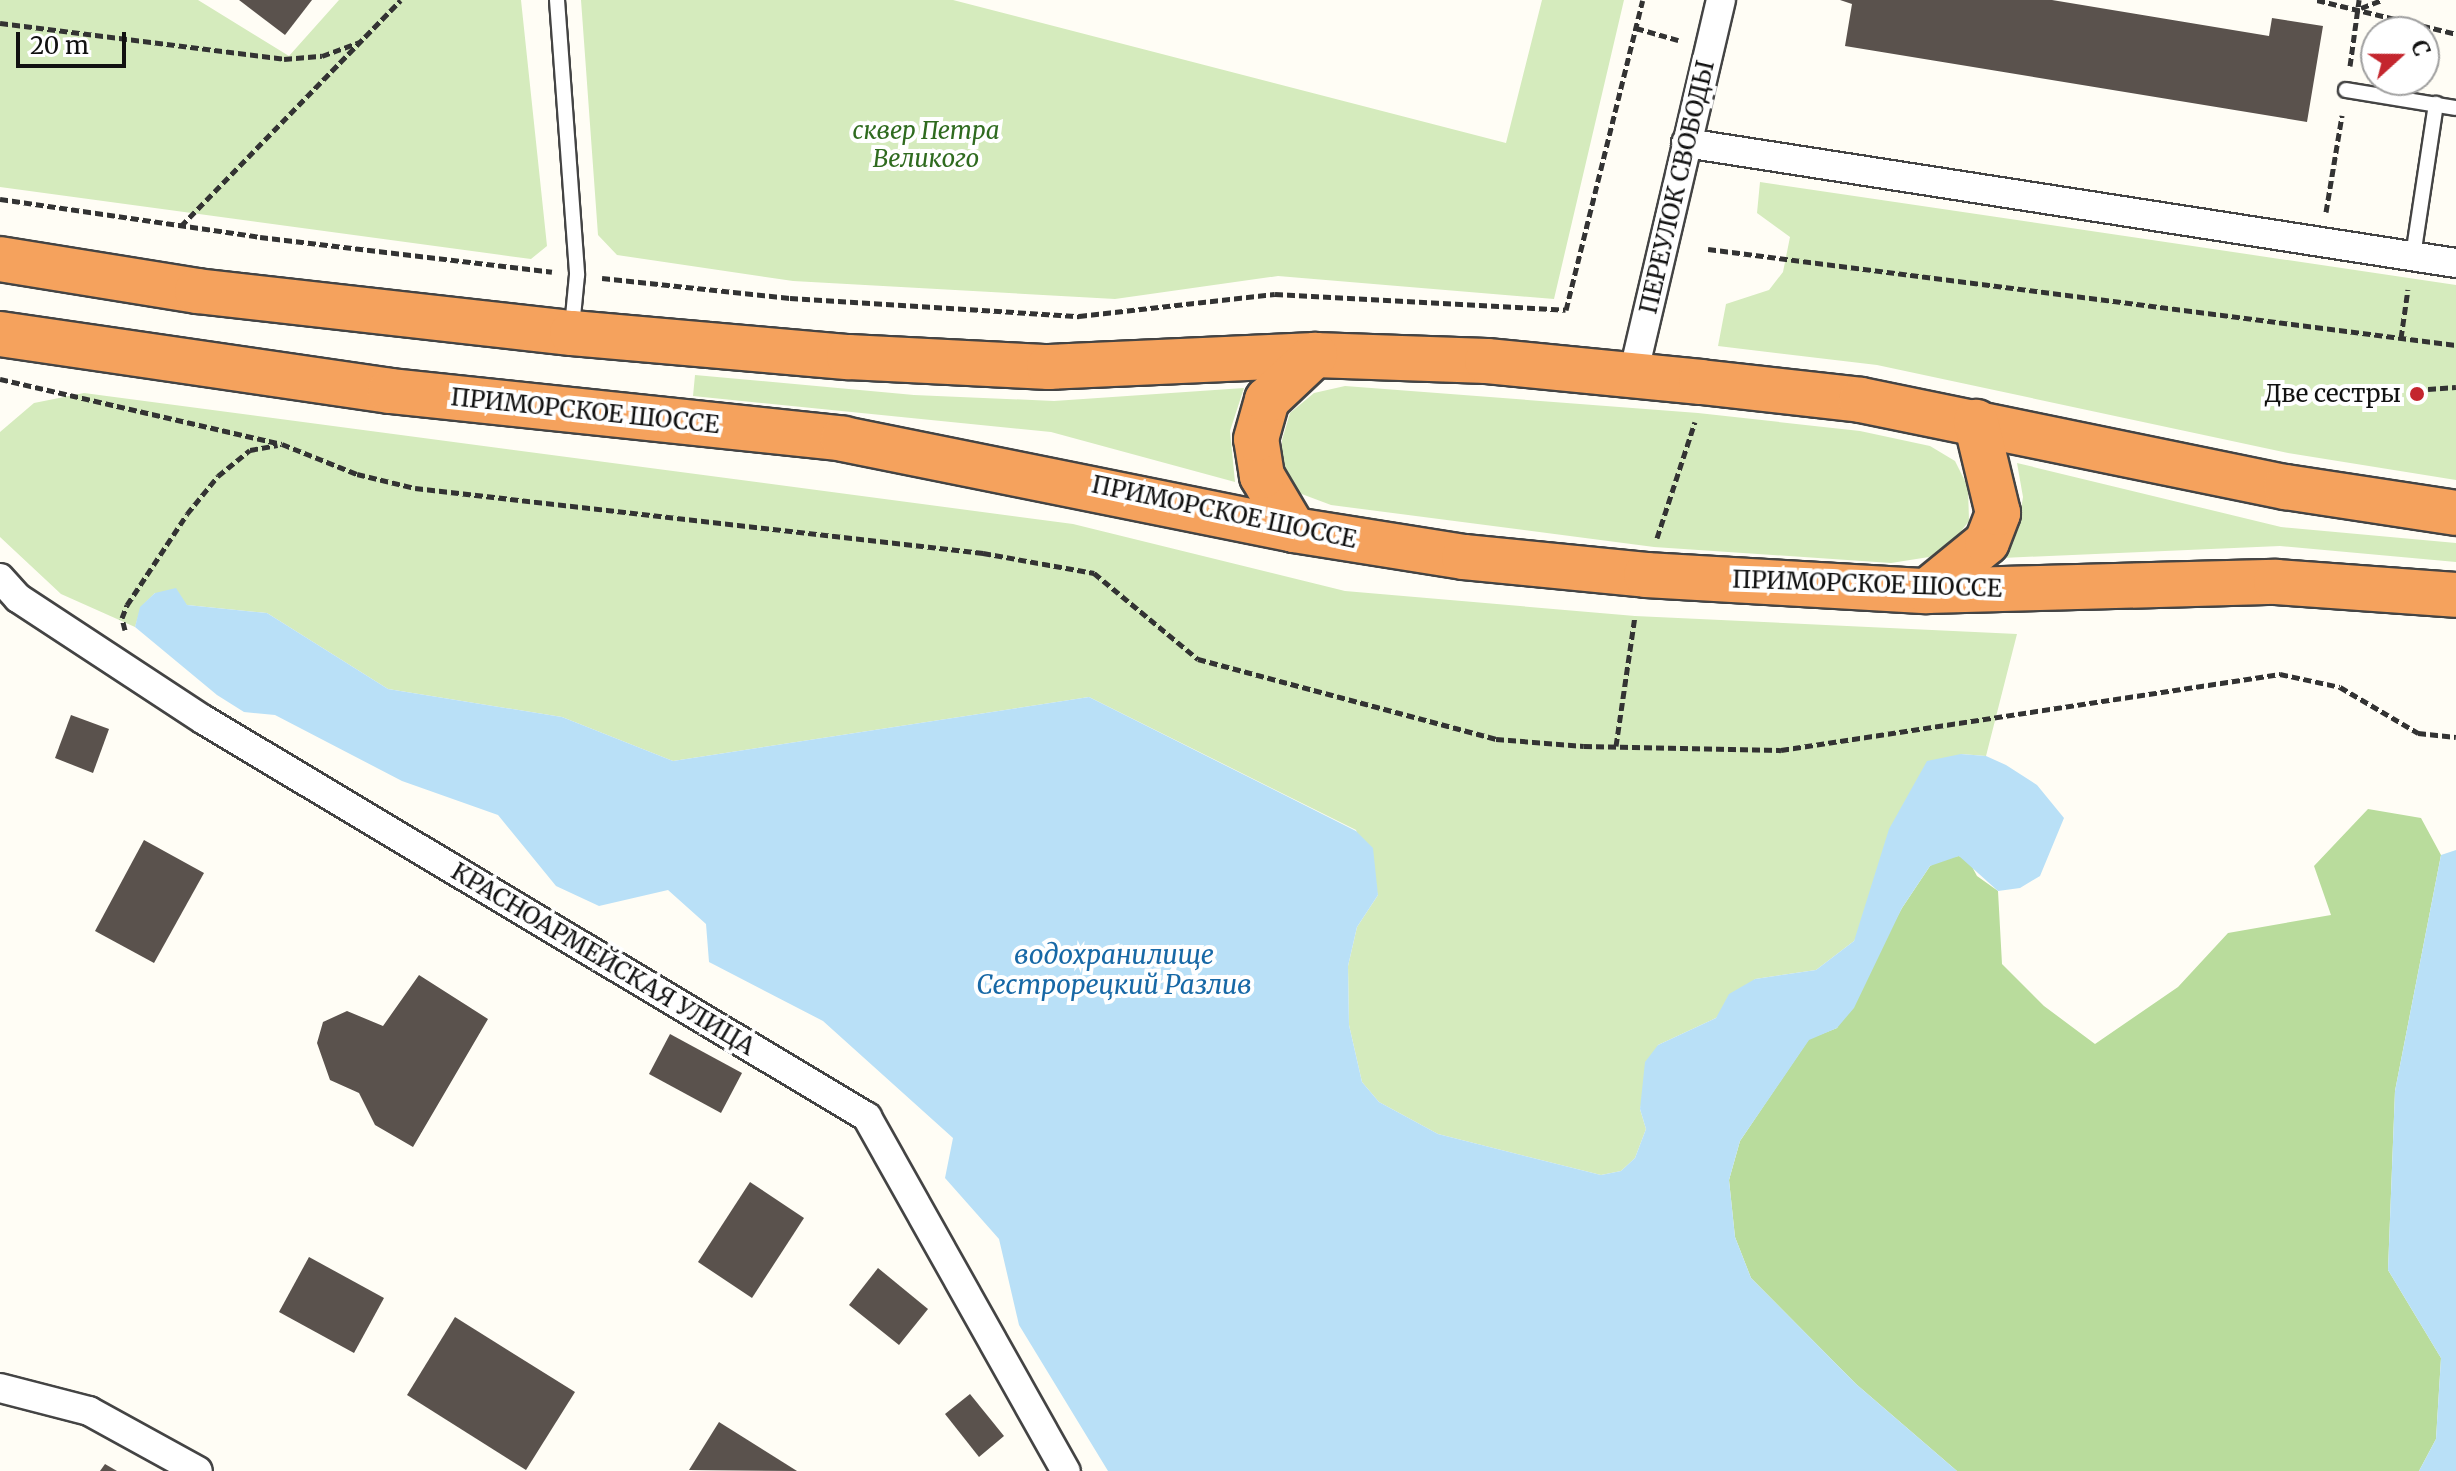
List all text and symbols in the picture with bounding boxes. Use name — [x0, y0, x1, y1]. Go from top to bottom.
scale bar — [20, 16, 130, 66]
north arrow — [2360, 16, 2440, 96]
text: 20 m — [30, 30, 89, 61]
text: С — [2405, 36, 2436, 60]
street label: ПЕРЕУЛОК СВОБОДЫ — [1634, 57, 1720, 317]
park label: сквер Петра Великого — [853, 117, 999, 173]
place label: Две сестры — [2264, 380, 2401, 408]
street label: ПРИМОРСКОЕ ШОССЕ — [449, 383, 721, 439]
marker: Две сестры — [2408, 385, 2426, 403]
street label: ПРИМОРСКОЕ ШОССЕ — [1089, 470, 1359, 554]
street label: ПРИМОРСКОЕ ШОССЕ — [1732, 565, 2002, 603]
street label: КРАСНОАРМЕЙСКАЯ УЛИЦА — [446, 857, 760, 1061]
water label: водохранилище Сестрорецкий Разлив — [976, 939, 1252, 1000]

